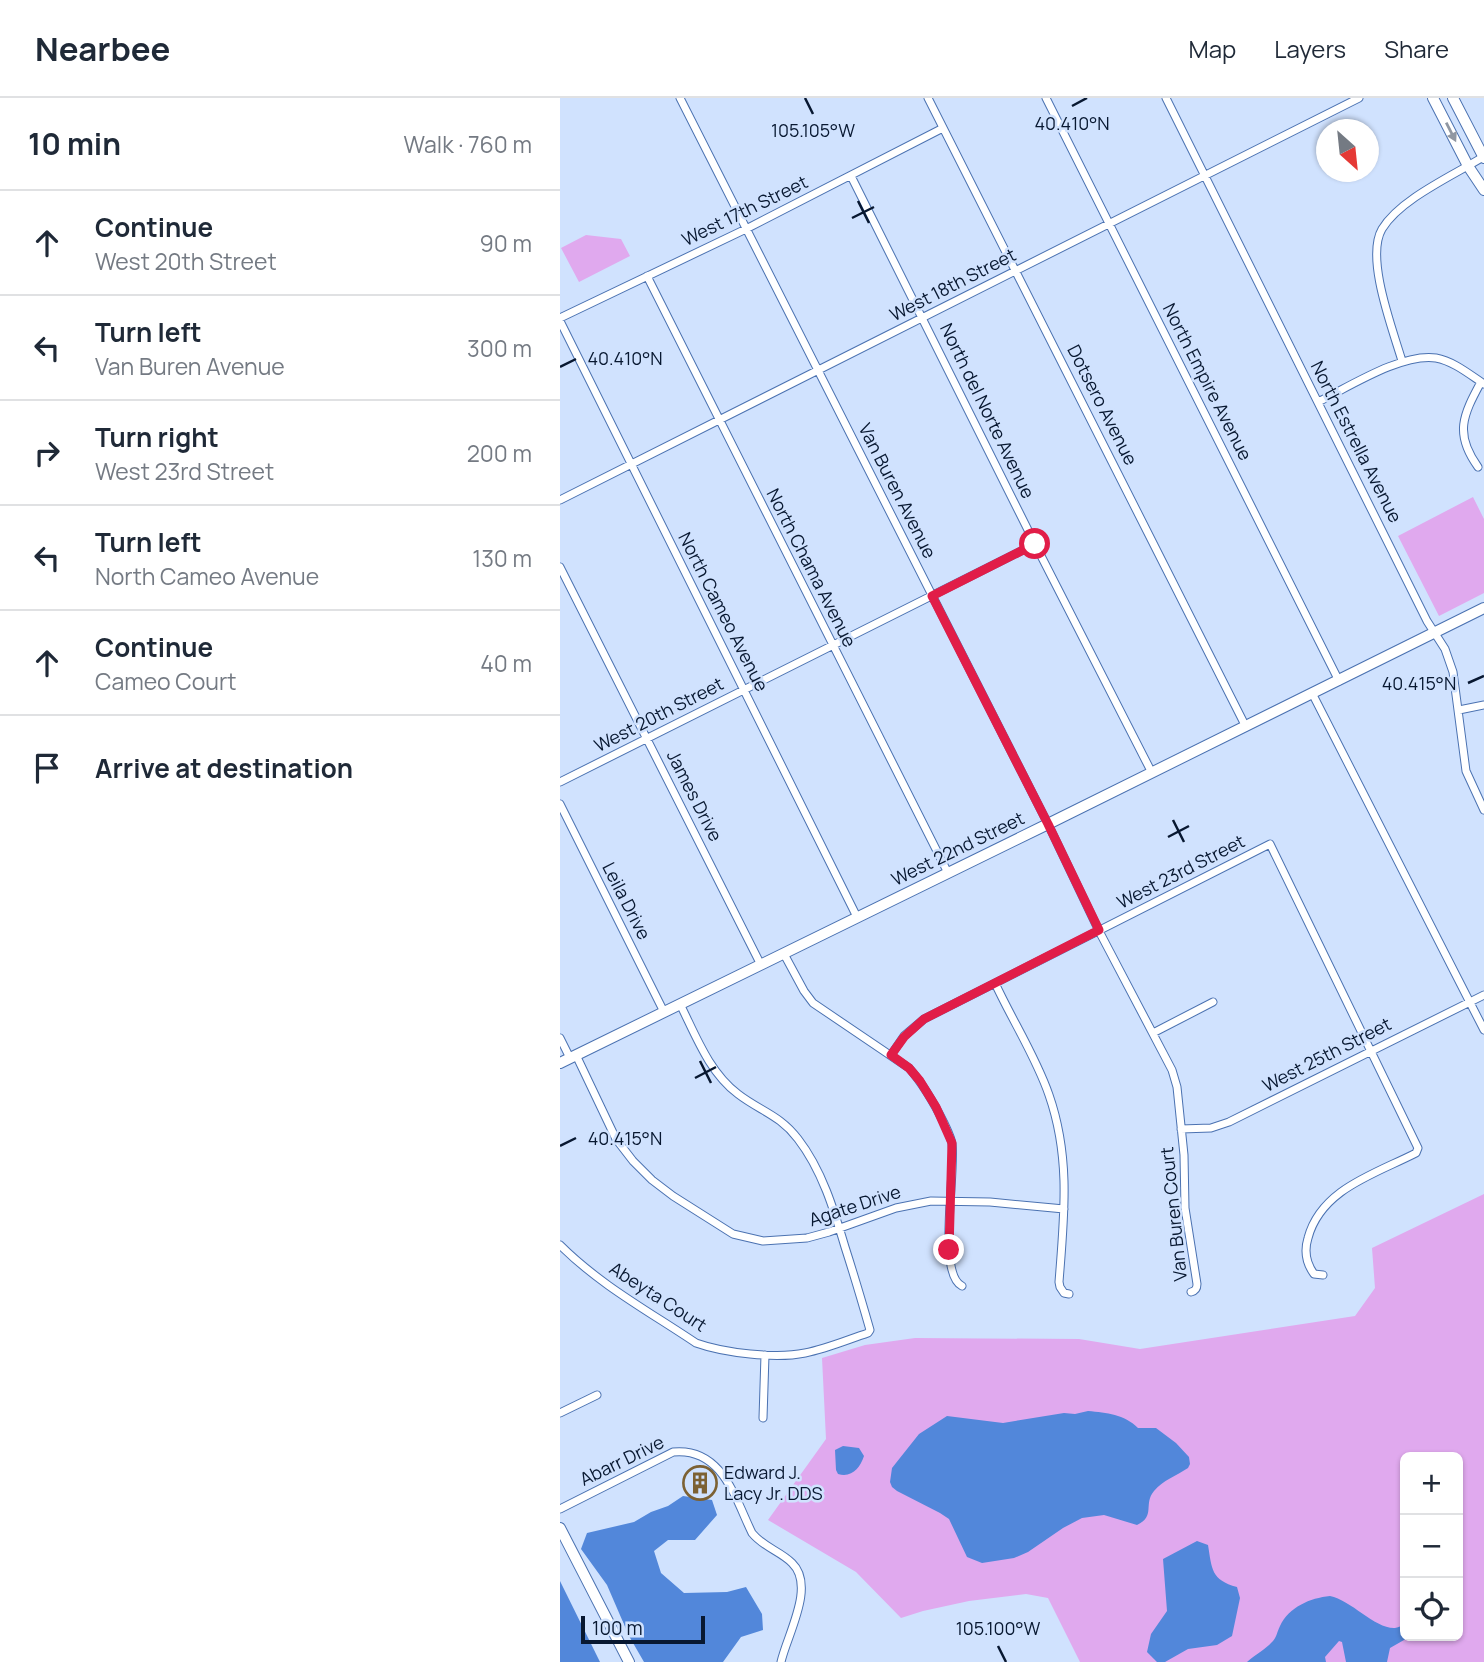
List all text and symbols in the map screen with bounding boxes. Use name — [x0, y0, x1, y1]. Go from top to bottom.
text: Nearbee — [35, 26, 170, 71]
text: Map — [1189, 32, 1236, 65]
text: Layers — [1274, 32, 1346, 65]
text: Share — [1384, 32, 1449, 65]
text: 40.410°N — [1034, 111, 1110, 135]
text: 105.105°W — [771, 118, 855, 142]
north arrow — [1316, 119, 1379, 182]
one-way arrow — [1445, 122, 1457, 142]
text: 10 min — [28, 123, 121, 164]
text: Walk · 760 m — [404, 128, 532, 160]
street label: West 17th Street — [678, 169, 811, 251]
text: Continue — [95, 209, 213, 245]
icon: ahead — [28, 224, 66, 262]
text: 90 m — [480, 227, 532, 259]
street label: West 18th Street — [885, 242, 1020, 326]
text: West 20th Street — [95, 245, 277, 277]
street label: North Empire Avenue — [1158, 299, 1258, 464]
text: Turn left — [95, 314, 202, 350]
street label: North del Norte Avenue — [935, 319, 1041, 502]
icon: left — [28, 329, 66, 367]
text: 300 m — [467, 332, 532, 364]
street label: Dotsero Avenue — [1062, 340, 1144, 469]
text: 40.410°N — [587, 346, 663, 370]
text: Van Buren Avenue — [95, 350, 285, 382]
street label: North Estrella Avenue — [1306, 357, 1408, 526]
text: Turn right — [95, 419, 219, 455]
street label: Van Buren Avenue — [853, 419, 942, 562]
icon: right — [28, 434, 66, 472]
text: 200 m — [467, 437, 532, 469]
text: West 23rd Street — [95, 455, 274, 487]
street label: North Chama Avenue — [761, 484, 862, 651]
text: Turn left — [95, 524, 202, 560]
street label: North Cameo Avenue — [673, 528, 774, 695]
route start — [1019, 528, 1050, 559]
icon: left — [28, 539, 66, 577]
text: 130 m — [472, 542, 532, 574]
text: North Cameo Avenue — [95, 560, 319, 592]
text: Continue — [95, 629, 213, 665]
icon: ahead — [28, 644, 66, 682]
text: 40 m — [480, 647, 532, 679]
text: Cameo Court — [95, 665, 237, 697]
street label: West 20th Street — [590, 671, 727, 757]
text: 40.415°N — [1382, 671, 1456, 695]
street label: James Drive — [662, 746, 728, 845]
icon: arrive — [28, 749, 66, 787]
text: Arrive at destination — [95, 750, 353, 786]
street label: West 22nd Street — [887, 806, 1028, 891]
street label: West 23rd Street — [1113, 829, 1248, 914]
street label: Leila Drive — [597, 858, 657, 943]
street label: West 25th Street — [1258, 1011, 1395, 1097]
text: 40.415°N — [588, 1126, 662, 1150]
street label: Van Buren Court — [1154, 1146, 1192, 1282]
street label: Agate Drive — [806, 1179, 904, 1231]
route end — [933, 1234, 964, 1265]
street label: Abeyta Court — [605, 1256, 712, 1337]
street label: Abarr Drive — [576, 1429, 668, 1491]
map controls — [1400, 1452, 1463, 1641]
button: + — [1400, 1452, 1463, 1515]
place label: Edward J. Lacy Jr. DDS — [724, 1460, 823, 1505]
building icon: Edward J. Lacy Jr. DDS — [681, 1464, 719, 1502]
button: − — [1400, 1515, 1463, 1578]
button: locate — [1400, 1578, 1463, 1641]
scale bar — [581, 1613, 705, 1645]
text: 100 m — [592, 1615, 643, 1641]
text: 105.100°W — [956, 1616, 1041, 1640]

